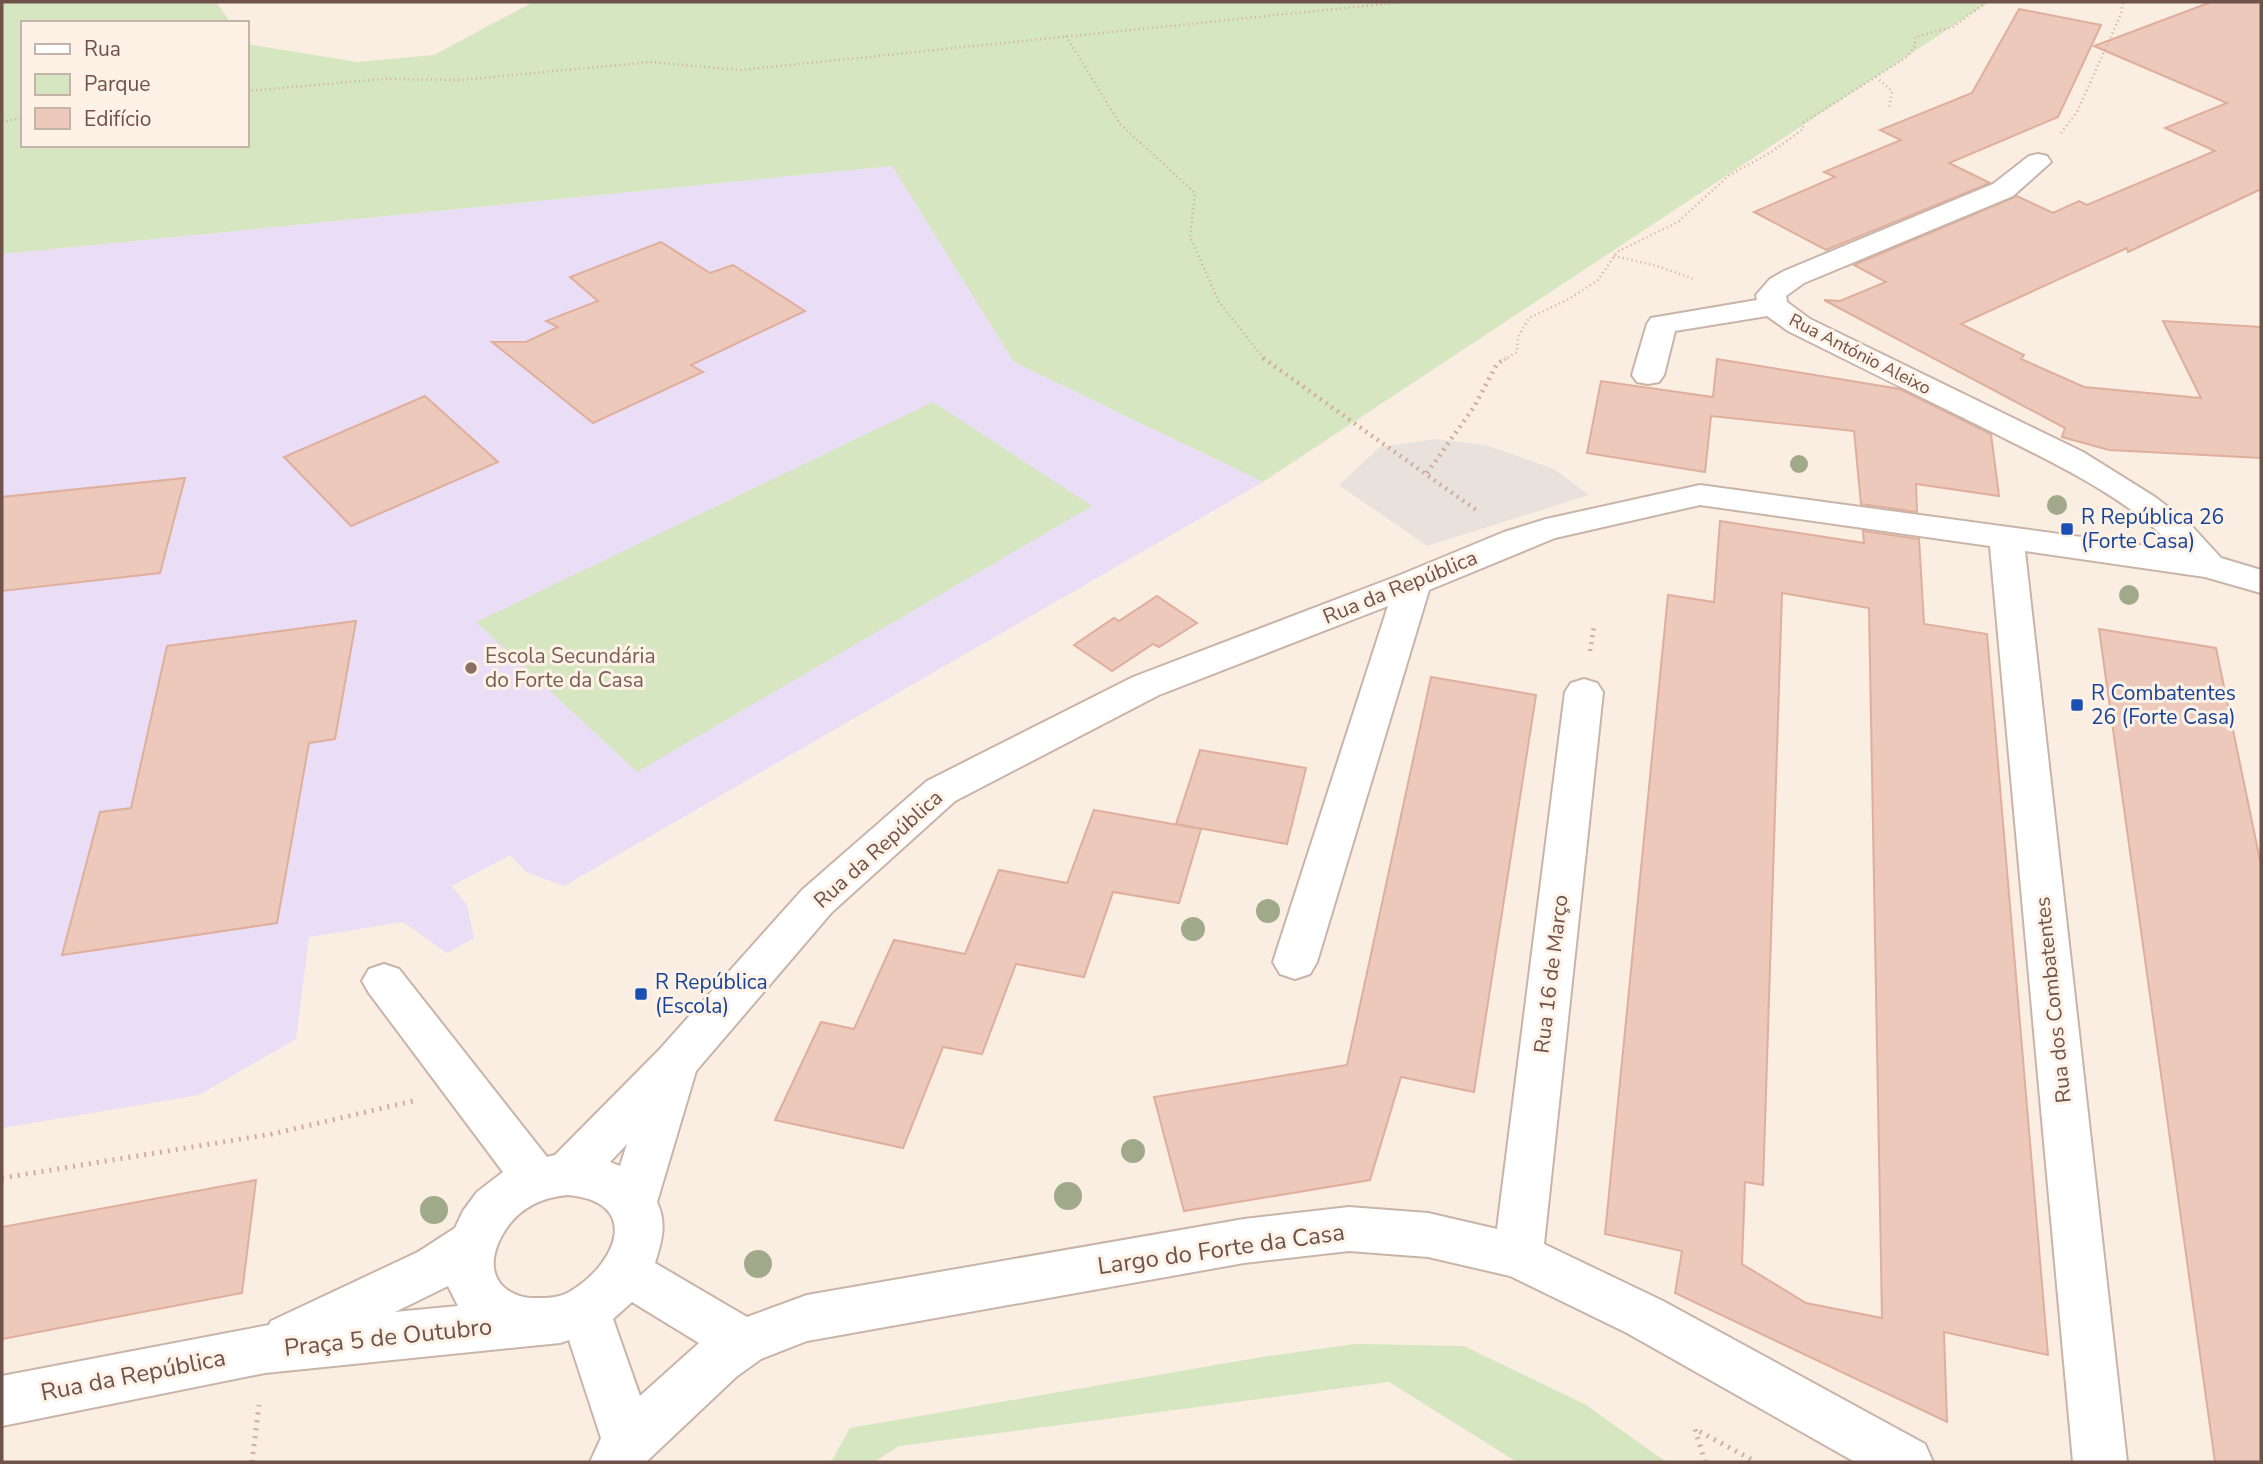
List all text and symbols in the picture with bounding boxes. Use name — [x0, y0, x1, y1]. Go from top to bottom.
legend — [21, 21, 248, 147]
text: Rua — [84, 35, 121, 63]
text: Parque — [84, 70, 151, 98]
text: Edifício — [84, 105, 151, 133]
street label: Rua António Aleixo — [1785, 308, 1935, 400]
place label: R República 26 (Forte Casa) — [2081, 503, 2224, 555]
marker: R República 26 (Forte Casa) — [2059, 521, 2075, 537]
street label: Rua da República — [1319, 543, 1481, 631]
place label: Escola Secundária do Forte da Casa — [485, 642, 656, 694]
marker: Escola Secundária do Forte da Casa — [463, 660, 479, 676]
place label: R Combatentes 26 (Forte Casa) — [2091, 679, 2236, 731]
marker: R Combatentes 26 (Forte Casa) — [2069, 697, 2085, 713]
street label: Rua da República — [808, 784, 948, 914]
street label: Rua 16 de Março — [1527, 893, 1575, 1055]
street label: Rua dos Combatentes — [2028, 896, 2078, 1104]
place label: R República (Escola) — [655, 968, 768, 1020]
marker: R República (Escola) — [633, 986, 649, 1002]
street label: Largo do Forte da Casa — [1095, 1216, 1347, 1282]
street label: Praça 5 de Outubro — [282, 1310, 494, 1364]
street label: Rua da República — [38, 1341, 228, 1409]

